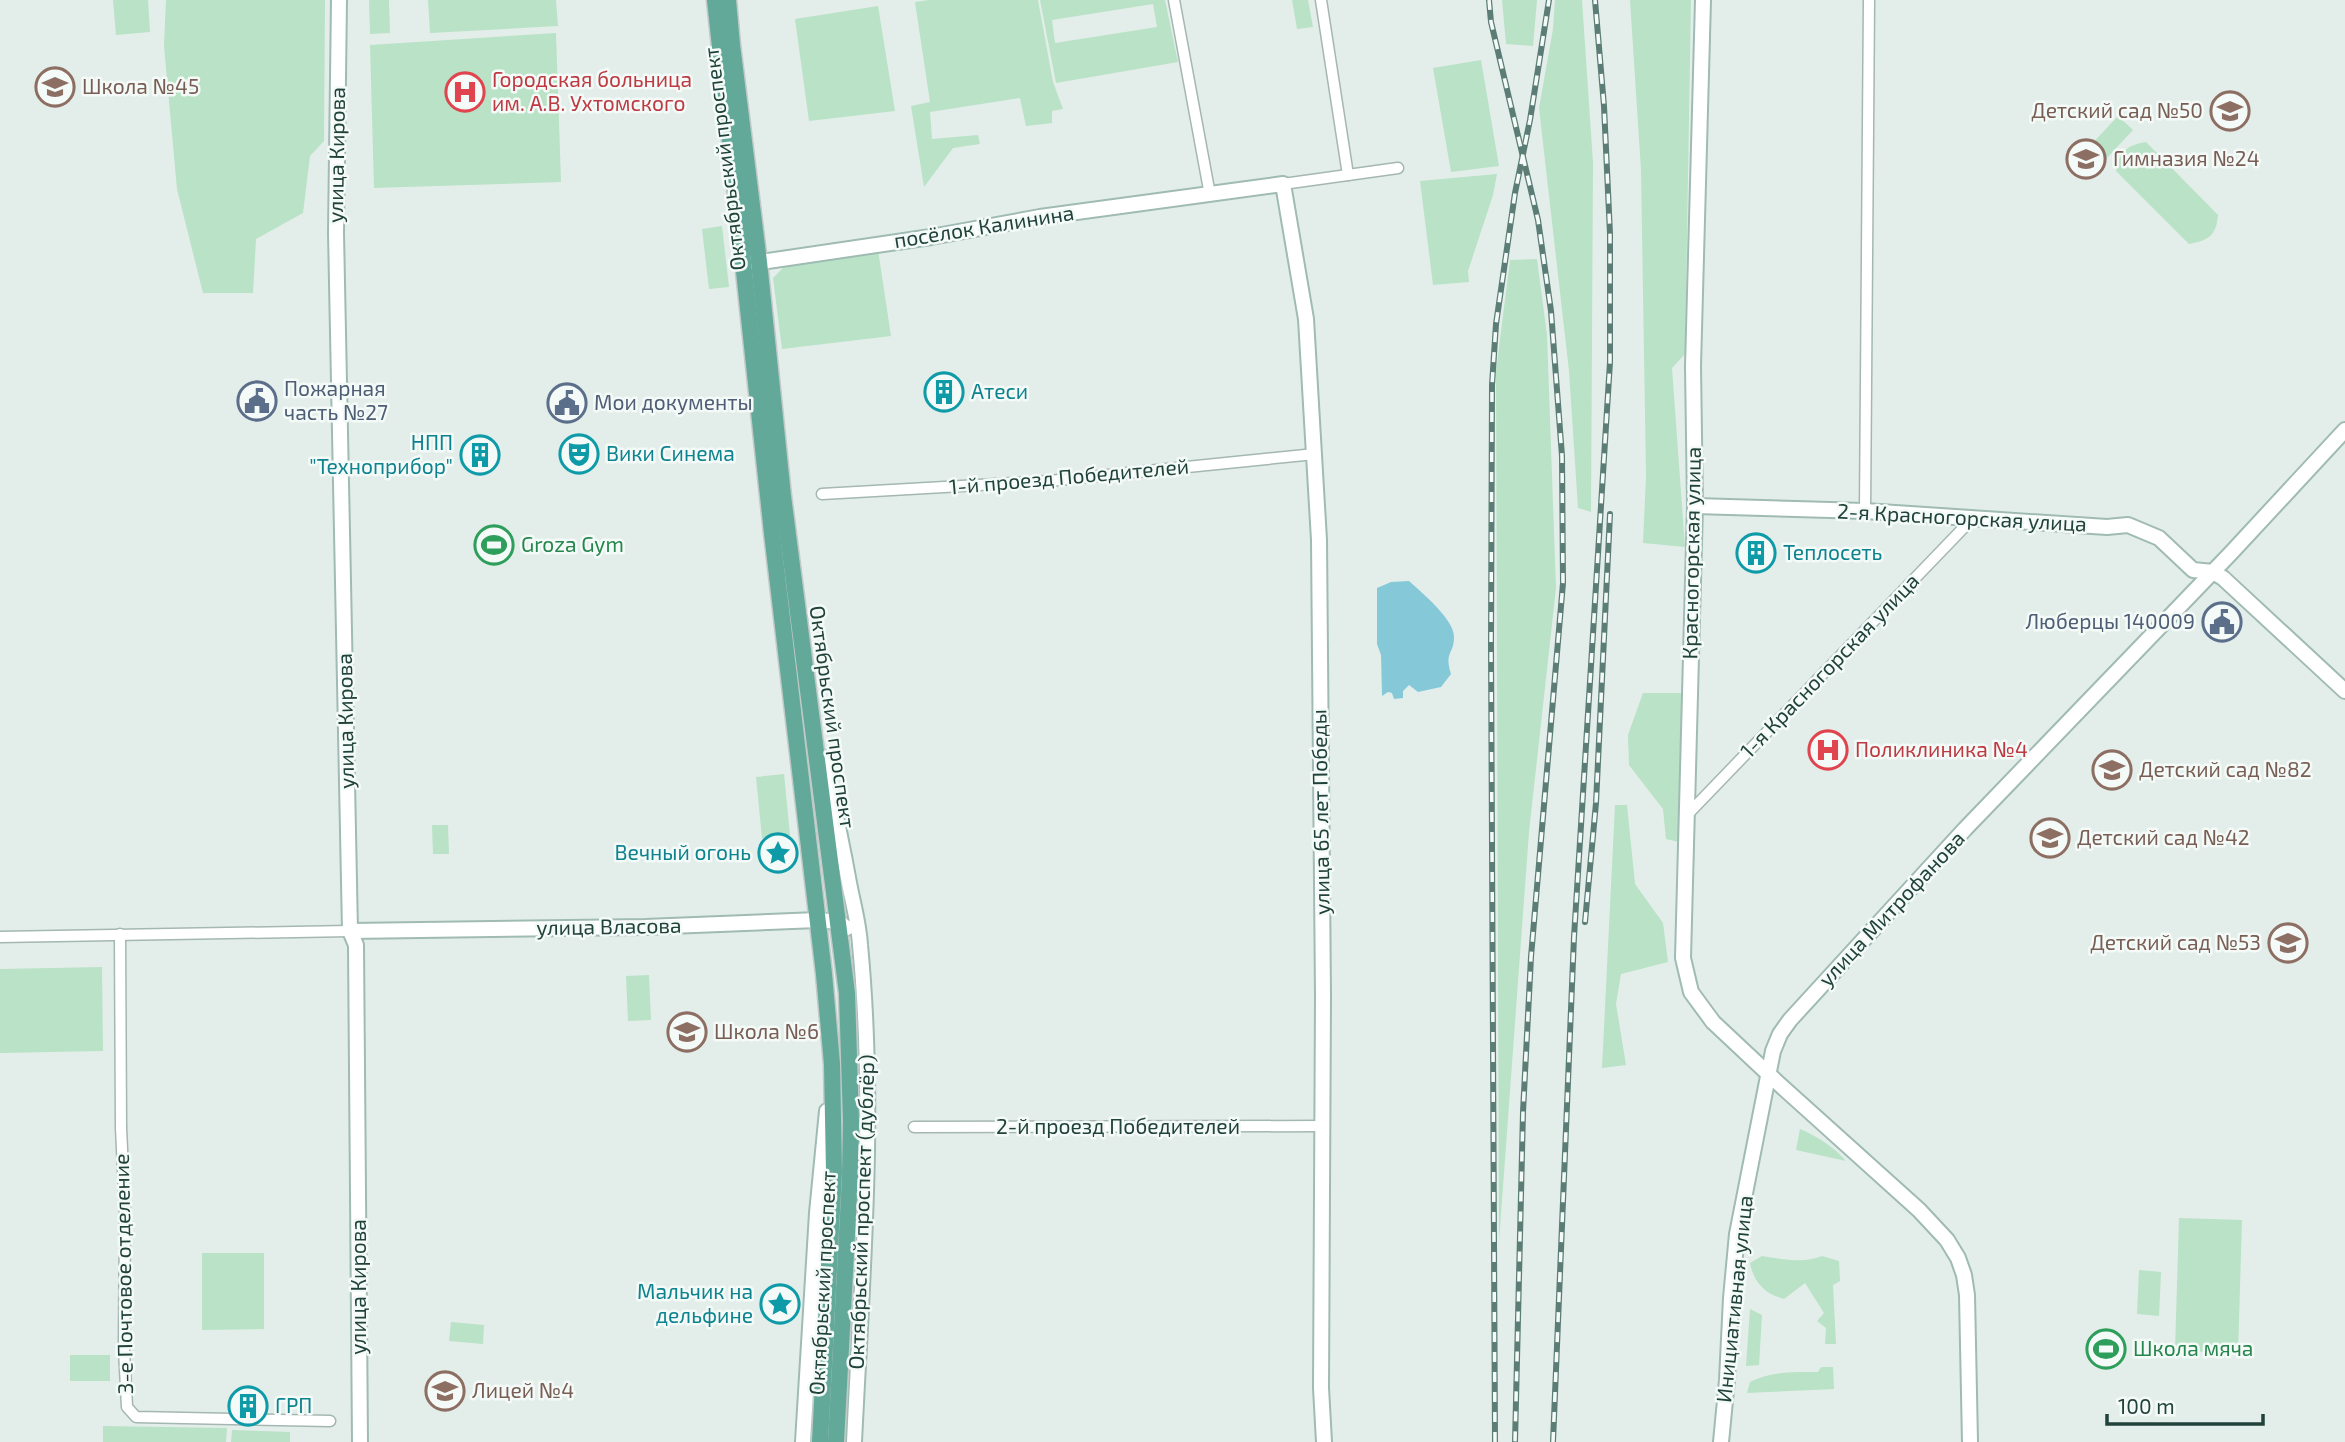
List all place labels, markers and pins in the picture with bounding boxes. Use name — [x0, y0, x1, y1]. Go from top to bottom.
school or university icon: Школа №45 — [34, 66, 76, 108]
place label: Городская больница им. А.В. Ухтомского — [492, 66, 692, 115]
hospital icon: Городская больница им. А.В. Ухтомского — [444, 71, 486, 113]
place label: Школа №45 — [82, 73, 199, 98]
school or university icon: Детский сад №50 — [2209, 90, 2251, 132]
place label: Детский сад №50 — [2031, 97, 2203, 122]
school or university icon: Гимназия №24 — [2065, 138, 2107, 180]
place label: Гимназия №24 — [2113, 145, 2260, 170]
building icon: Атеси — [923, 371, 965, 413]
place label: Пожарная часть №27 — [284, 375, 388, 424]
place label: Атеси — [971, 378, 1028, 403]
public building icon: Пожарная часть №27 — [236, 380, 278, 422]
public building icon: Мои документы — [546, 382, 588, 424]
place label: Мои документы — [594, 389, 753, 415]
place label: НПП "Техноприбор" — [309, 429, 453, 478]
theatre icon: Вики Синема — [558, 433, 600, 475]
building icon: НПП "Техноприбор" — [459, 434, 501, 476]
place label: Вики Синема — [606, 440, 735, 465]
sports icon: Groza Gym — [473, 524, 515, 566]
place label: Groza Gym — [521, 531, 624, 556]
building icon: Теплосеть — [1735, 532, 1777, 574]
place label: Теплосеть — [1783, 539, 1882, 564]
public building icon: Люберцы 140009 — [2201, 601, 2243, 643]
place label: Люберцы 140009 — [2025, 608, 2195, 633]
hospital icon: Поликлиника №4 — [1807, 729, 1849, 771]
place label: Поликлиника №4 — [1855, 736, 2028, 761]
school or university icon: Детский сад №82 — [2091, 749, 2133, 791]
place label: Детский сад №82 — [2139, 756, 2311, 781]
school or university icon: Детский сад №42 — [2029, 817, 2071, 859]
place label: Детский сад №42 — [2077, 824, 2250, 849]
place icon: Вечный огонь — [757, 832, 799, 874]
place label: Вечный огонь — [615, 839, 751, 864]
school or university icon: Детский сад №53 — [2267, 922, 2309, 964]
place label: Детский сад №53 — [2090, 929, 2261, 954]
school or university icon: Школа №6 — [666, 1011, 708, 1053]
place label: Школа №6 — [714, 1018, 819, 1043]
place label: Мальчик на дельфине — [637, 1278, 753, 1327]
place icon: Мальчик на дельфине — [759, 1283, 801, 1325]
sports icon: Школа мяча — [2085, 1328, 2127, 1370]
place label: Школа мяча — [2133, 1335, 2253, 1360]
school or university icon: Лицей №4 — [424, 1370, 466, 1412]
place label: Лицей №4 — [472, 1377, 574, 1402]
building icon: ГРП — [227, 1385, 269, 1427]
place label: ГРП — [275, 1392, 312, 1417]

